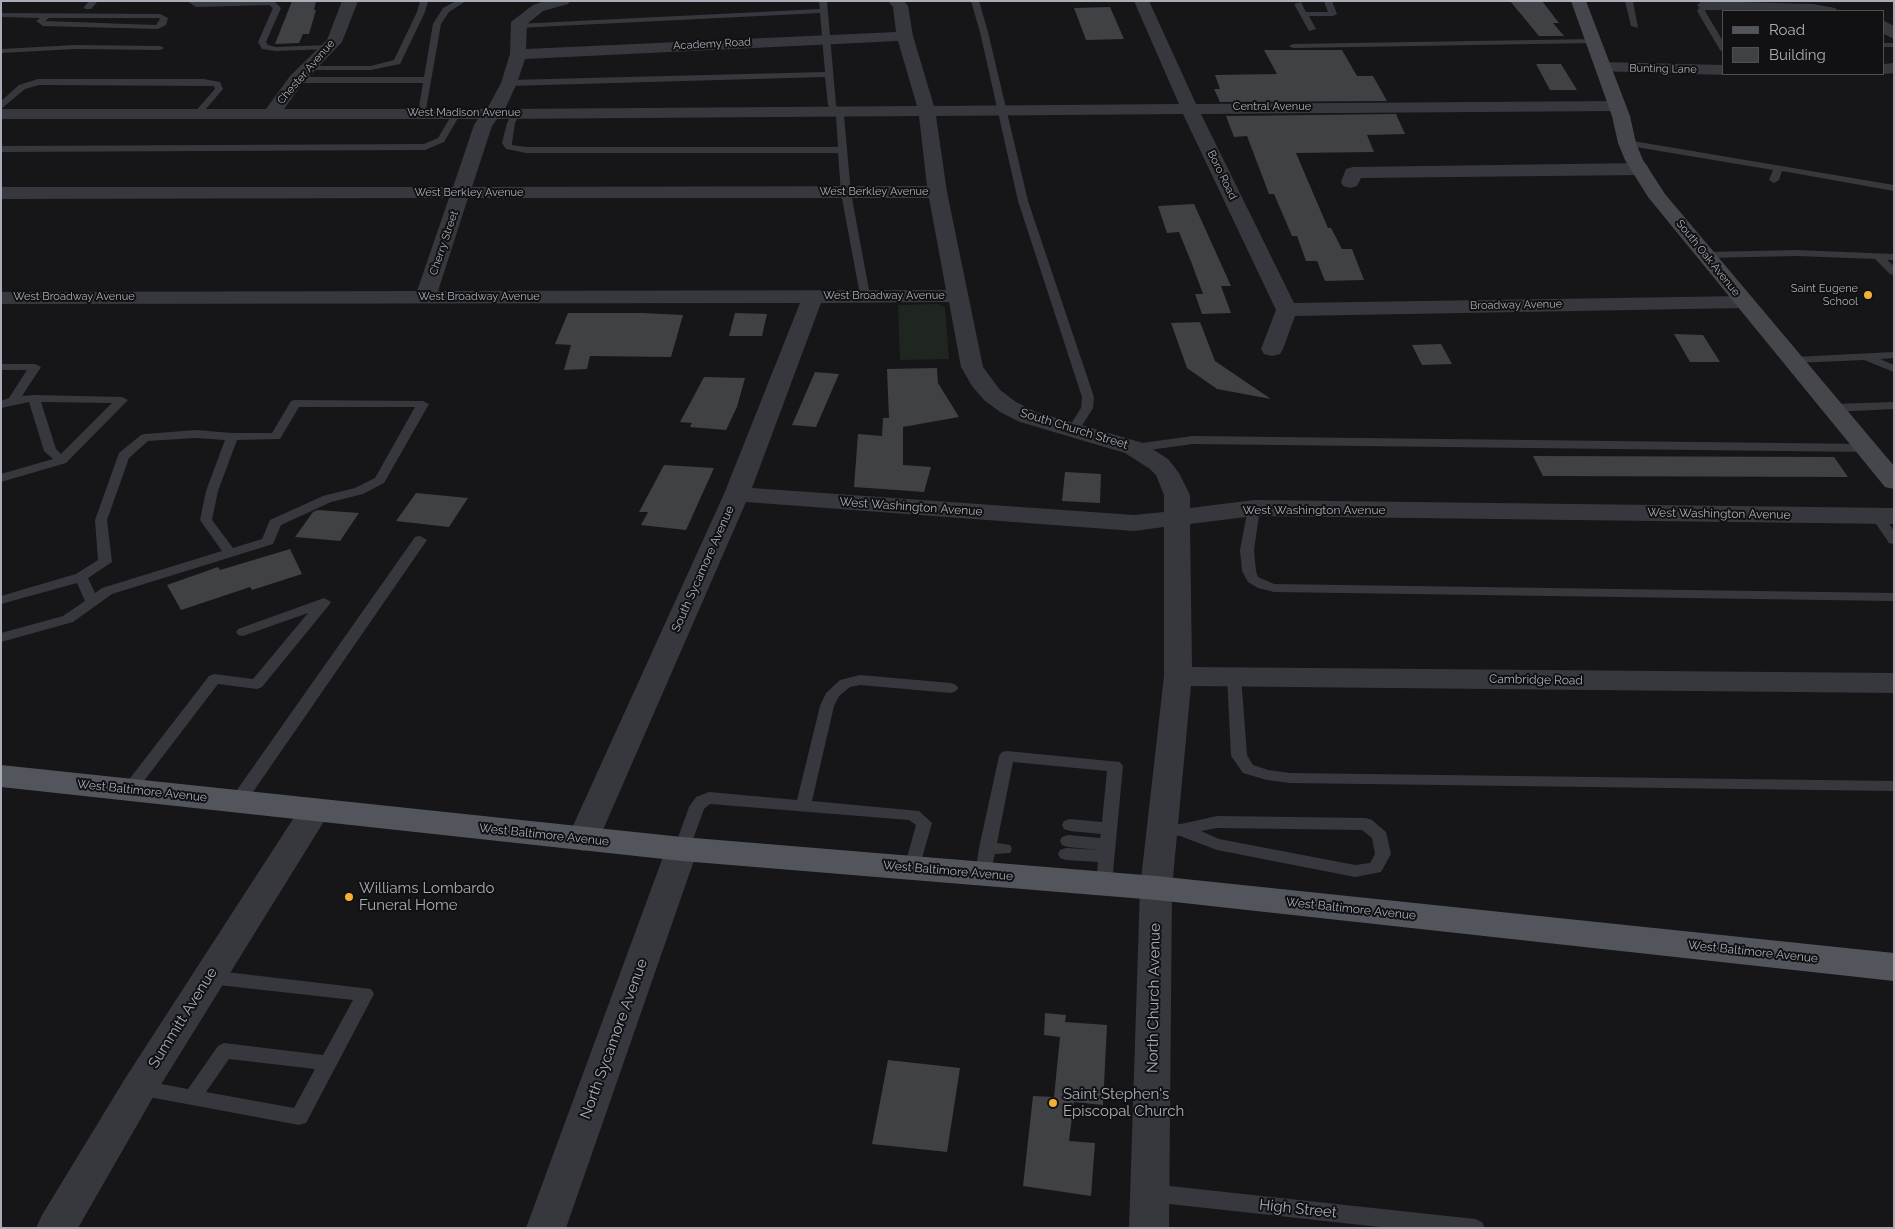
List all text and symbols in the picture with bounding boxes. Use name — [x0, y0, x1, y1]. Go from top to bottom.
legend — [1722, 10, 1885, 75]
text: Road — [1769, 21, 1805, 39]
street label: Academy Road — [673, 35, 751, 53]
street label: Chester Avenue — [274, 37, 338, 107]
text: Building — [1769, 46, 1826, 64]
street label: Bunting Lane — [1629, 62, 1697, 76]
street label: Central Avenue — [1233, 100, 1311, 114]
street label: West Madison Avenue — [407, 106, 521, 120]
street label: Boro Road — [1204, 148, 1240, 202]
street label: West Berkley Avenue — [819, 185, 929, 199]
street label: West Berkley Avenue — [414, 186, 524, 200]
street label: Cherry Street — [427, 209, 461, 277]
street label: South Oak Avenue — [1673, 217, 1743, 299]
place label: Saint Eugene School — [1791, 282, 1858, 308]
street label: West Broadway Avenue — [823, 289, 945, 303]
marker: Saint Eugene School — [1862, 289, 1874, 301]
street label: West Broadway Avenue — [13, 290, 135, 304]
street label: West Broadway Avenue — [418, 290, 540, 304]
street label: Broadway Avenue — [1470, 298, 1562, 312]
street label: South Church Street — [1018, 406, 1130, 452]
street label: West Washington Avenue — [839, 495, 983, 519]
street label: West Washington Avenue — [1242, 503, 1386, 517]
street label: South Sycamore Avenue — [669, 504, 737, 634]
street label: West Washington Avenue — [1647, 506, 1791, 522]
street label: Cambridge Road — [1489, 672, 1583, 688]
street label: West Baltimore Avenue — [76, 777, 208, 805]
street label: West Baltimore Avenue — [478, 821, 610, 849]
street label: West Baltimore Avenue — [882, 858, 1014, 884]
place label: Williams Lombardo Funeral Home — [359, 879, 494, 914]
marker: Williams Lombardo Funeral Home — [343, 891, 355, 903]
street label: West Baltimore Avenue — [1285, 895, 1417, 923]
street label: North Church Avenue — [1144, 923, 1164, 1073]
street label: West Baltimore Avenue — [1687, 938, 1819, 966]
street label: North Sycamore Avenue — [577, 956, 651, 1122]
street label: Summitt Avenue — [145, 964, 221, 1072]
place label: Saint Stephen's Episcopal Church — [1063, 1085, 1184, 1120]
marker: Saint Stephen's Episcopal Church — [1047, 1097, 1059, 1109]
street label: High Street — [1258, 1196, 1338, 1222]

